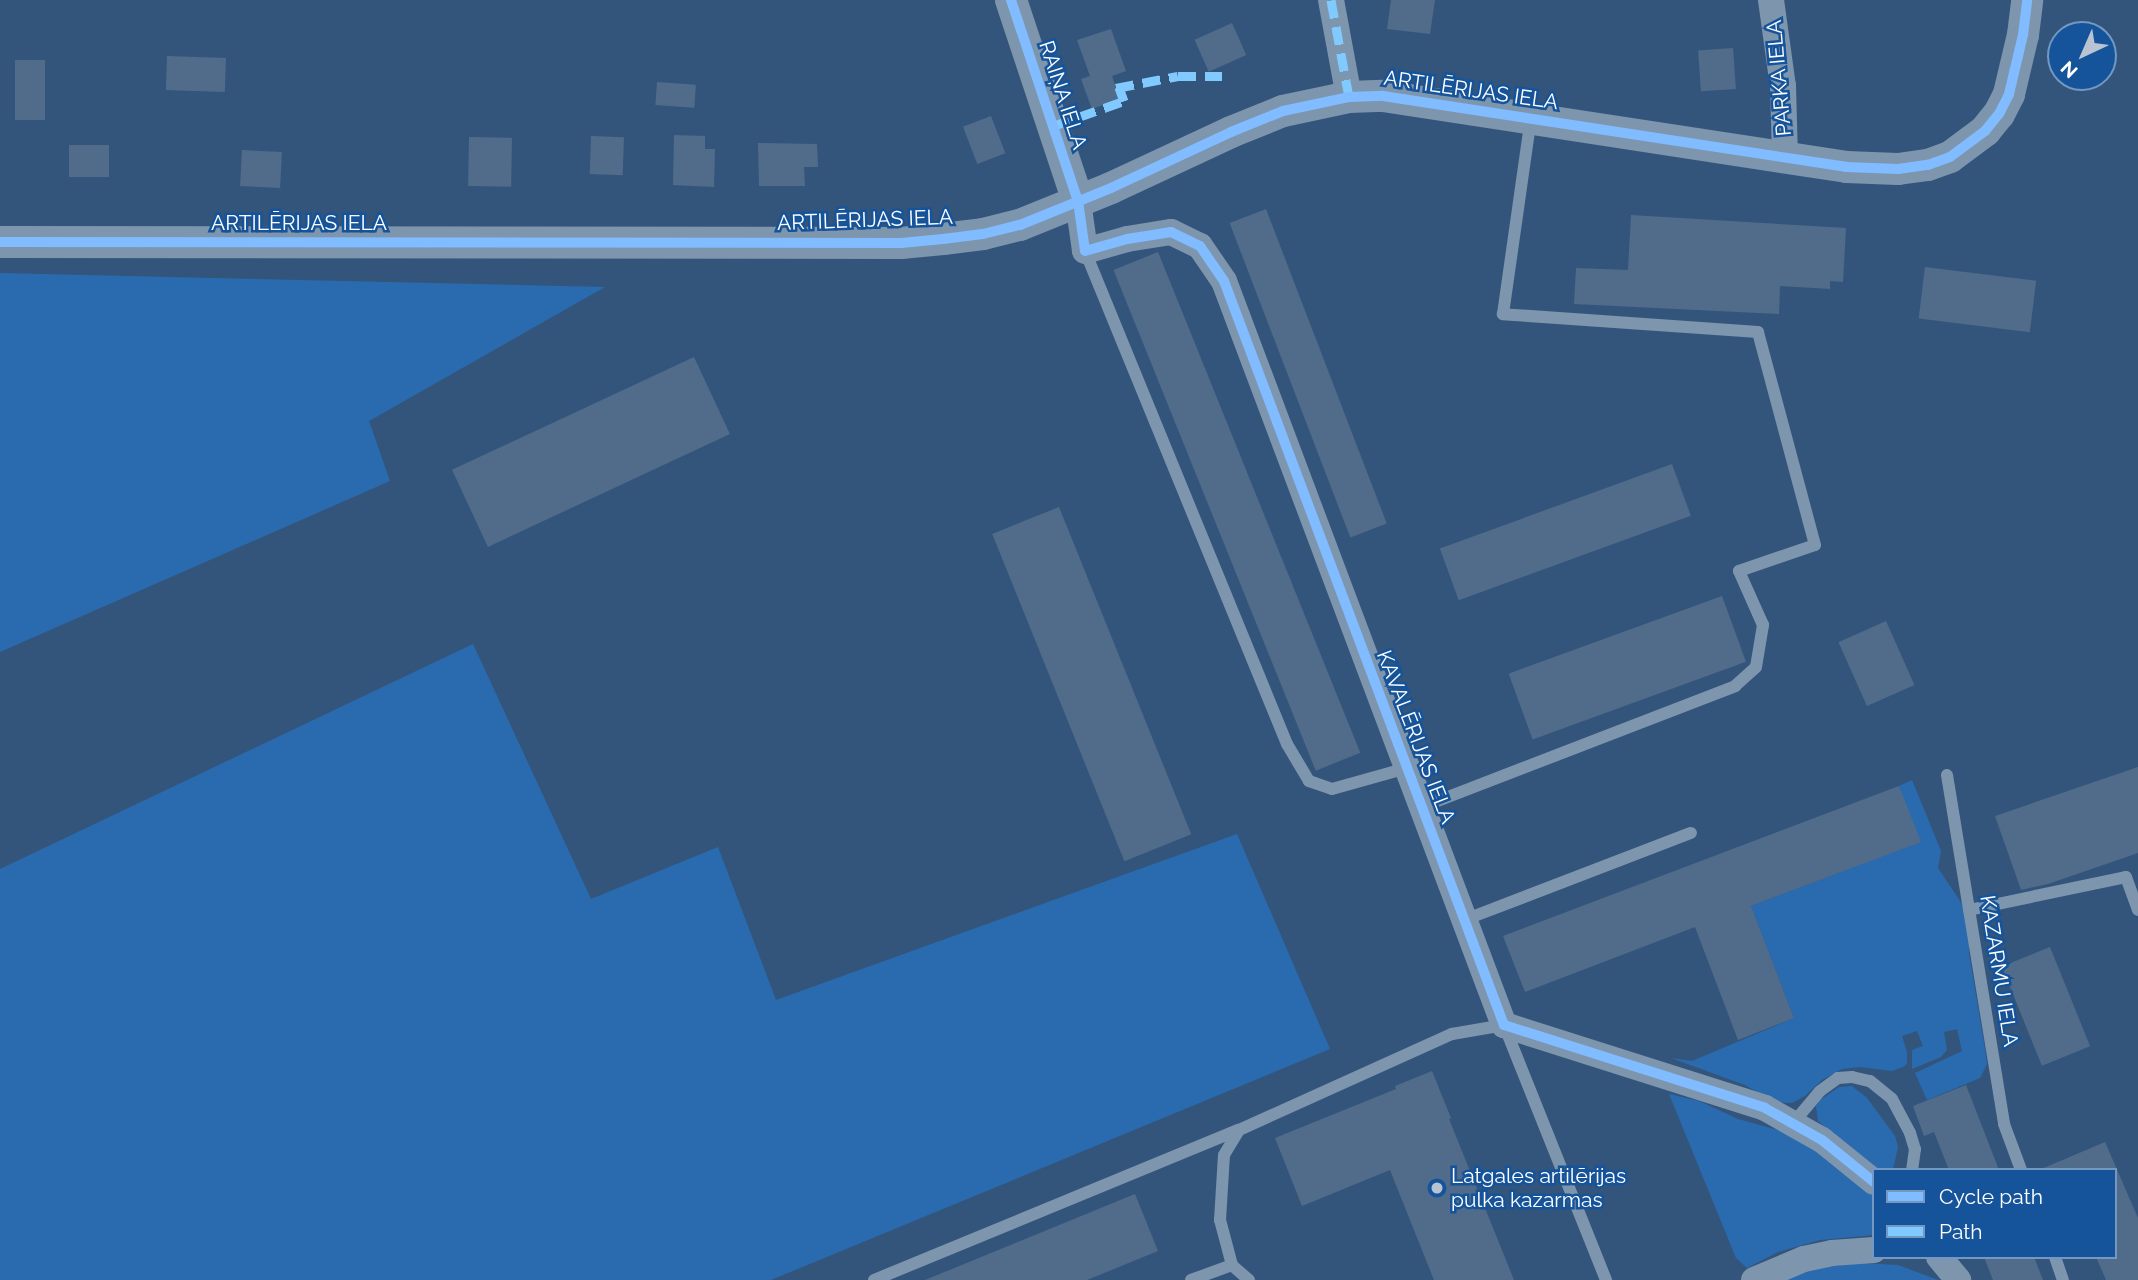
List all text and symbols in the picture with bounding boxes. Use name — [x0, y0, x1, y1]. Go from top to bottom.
street label: PARKA IELA — [1761, 18, 1797, 138]
north arrow — [2047, 21, 2117, 91]
street label: RAIŅA IELA — [1034, 37, 1092, 153]
text: N — [2056, 57, 2082, 83]
street label: ARTILĒRIJAS IELA — [1382, 65, 1560, 115]
street label: ARTILĒRIJAS IELA — [777, 204, 953, 236]
street label: ARTILĒRIJAS IELA — [211, 210, 387, 236]
street label: KAVALĒRIJAS IELA — [1371, 647, 1461, 827]
street label: KAZARMU IELA — [1975, 894, 2023, 1048]
place label: Latgales artilērijas pulka kazarmas — [1451, 1163, 1626, 1213]
legend — [1872, 1168, 2117, 1259]
marker: Latgales artilērijas pulka kazarmas — [1429, 1180, 1445, 1196]
text: Cycle path — [1939, 1184, 2043, 1209]
text: Path — [1939, 1219, 1983, 1244]

